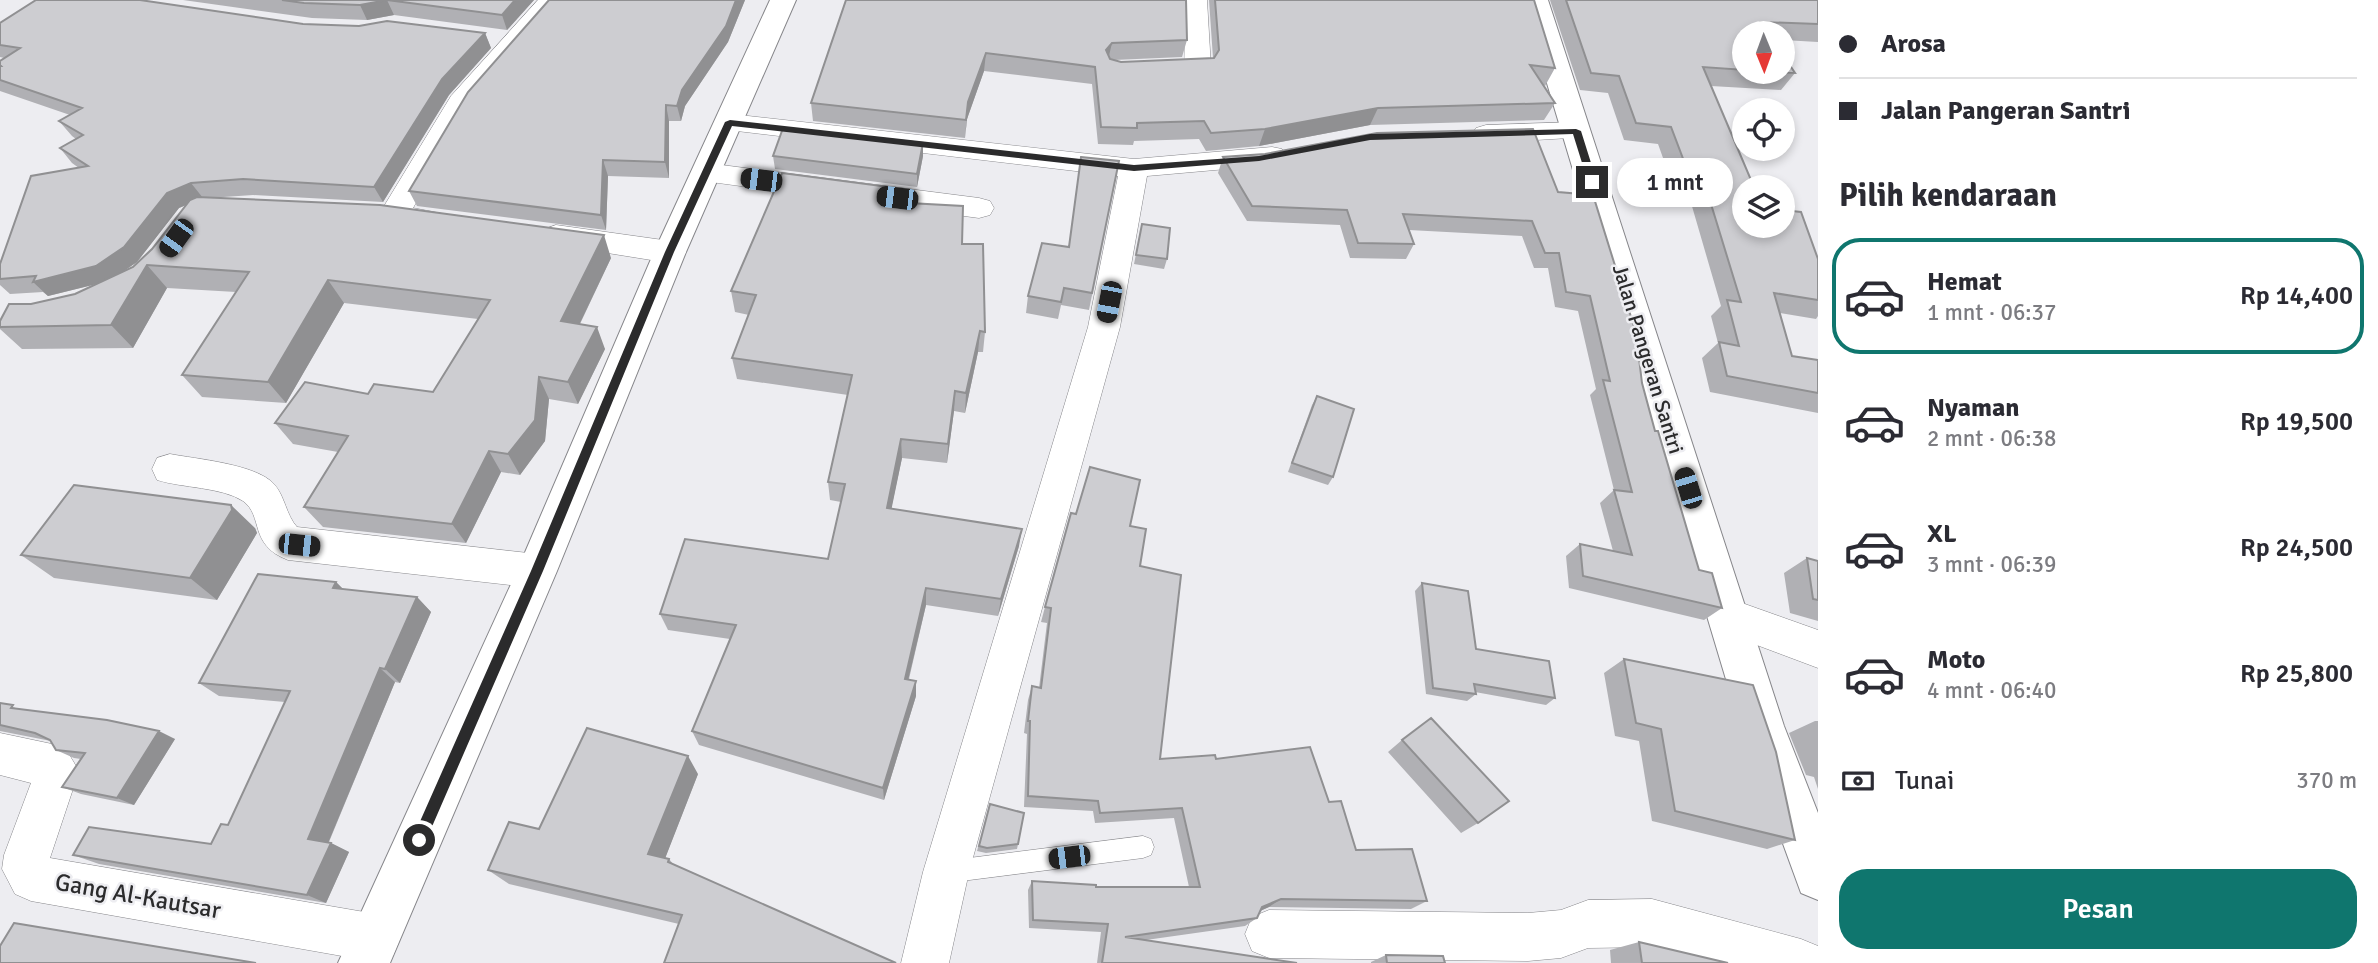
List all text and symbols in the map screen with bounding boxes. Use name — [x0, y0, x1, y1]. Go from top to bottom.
north arrow — [1732, 21, 1796, 84]
map controls — [1732, 21, 1795, 238]
text: Arosa — [1881, 28, 1946, 60]
text: Jalan Pangeran Santri — [1881, 95, 2130, 127]
button: locate — [1732, 98, 1795, 161]
callout: 1 mnt — [1616, 158, 1732, 206]
route end — [1576, 166, 1608, 198]
car — [739, 167, 784, 193]
text: 1 mnt — [1647, 168, 1703, 197]
button: layers — [1732, 175, 1795, 238]
text: Pilih kendaraan — [1839, 176, 2057, 215]
car — [875, 185, 920, 211]
car — [156, 215, 197, 261]
street label: Jalan Pangeran Santri — [1607, 261, 1689, 457]
icon: car — [1843, 265, 1906, 328]
text: Hemat — [1927, 266, 2002, 298]
car — [1095, 279, 1124, 325]
text: Rp 14,400 — [2240, 280, 2353, 312]
text: 1 mnt · 06:37 — [1927, 298, 2056, 327]
icon: car — [1843, 391, 1906, 454]
text: Nyaman — [1927, 392, 2020, 424]
text: Rp 19,500 — [2240, 406, 2353, 438]
text: 2 mnt · 06:38 — [1927, 424, 2056, 453]
car — [1672, 465, 1705, 511]
icon: car — [1843, 517, 1906, 580]
text: XL — [1927, 518, 1957, 550]
car — [278, 532, 321, 558]
text: Rp 24,500 — [2240, 532, 2353, 564]
text: 3 mnt · 06:39 — [1927, 550, 2056, 579]
icon: car — [1843, 643, 1906, 706]
text: Moto — [1927, 644, 1985, 676]
text: Rp 25,800 — [2240, 658, 2353, 690]
text: 4 mnt · 06:40 — [1927, 676, 2056, 705]
icon: cash — [1839, 762, 1877, 800]
text: Tunai — [1895, 765, 1954, 797]
text: 370 m — [2296, 766, 2357, 795]
route start — [403, 824, 435, 856]
car — [1047, 844, 1092, 870]
street label: Gang Al-Kautsar — [53, 867, 223, 925]
button: Pesan — [1839, 869, 2357, 949]

